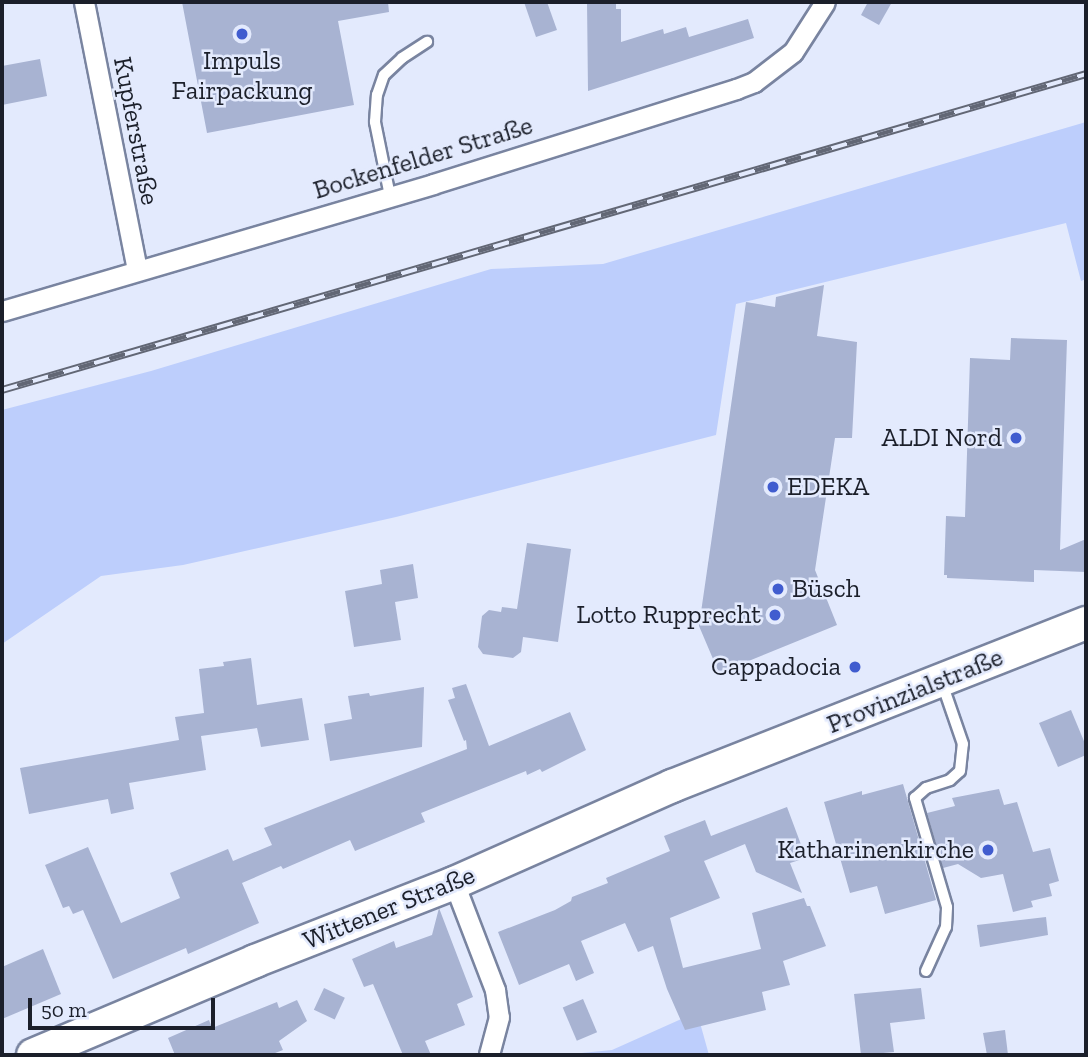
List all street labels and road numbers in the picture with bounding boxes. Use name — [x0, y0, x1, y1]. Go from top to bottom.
street label: Kupferstraße — [106, 54, 166, 208]
street label: Bockenfelder Straße — [309, 110, 537, 206]
street label: Provinzialstraße — [823, 642, 1007, 740]
street label: Wittener Straße — [298, 859, 480, 957]

